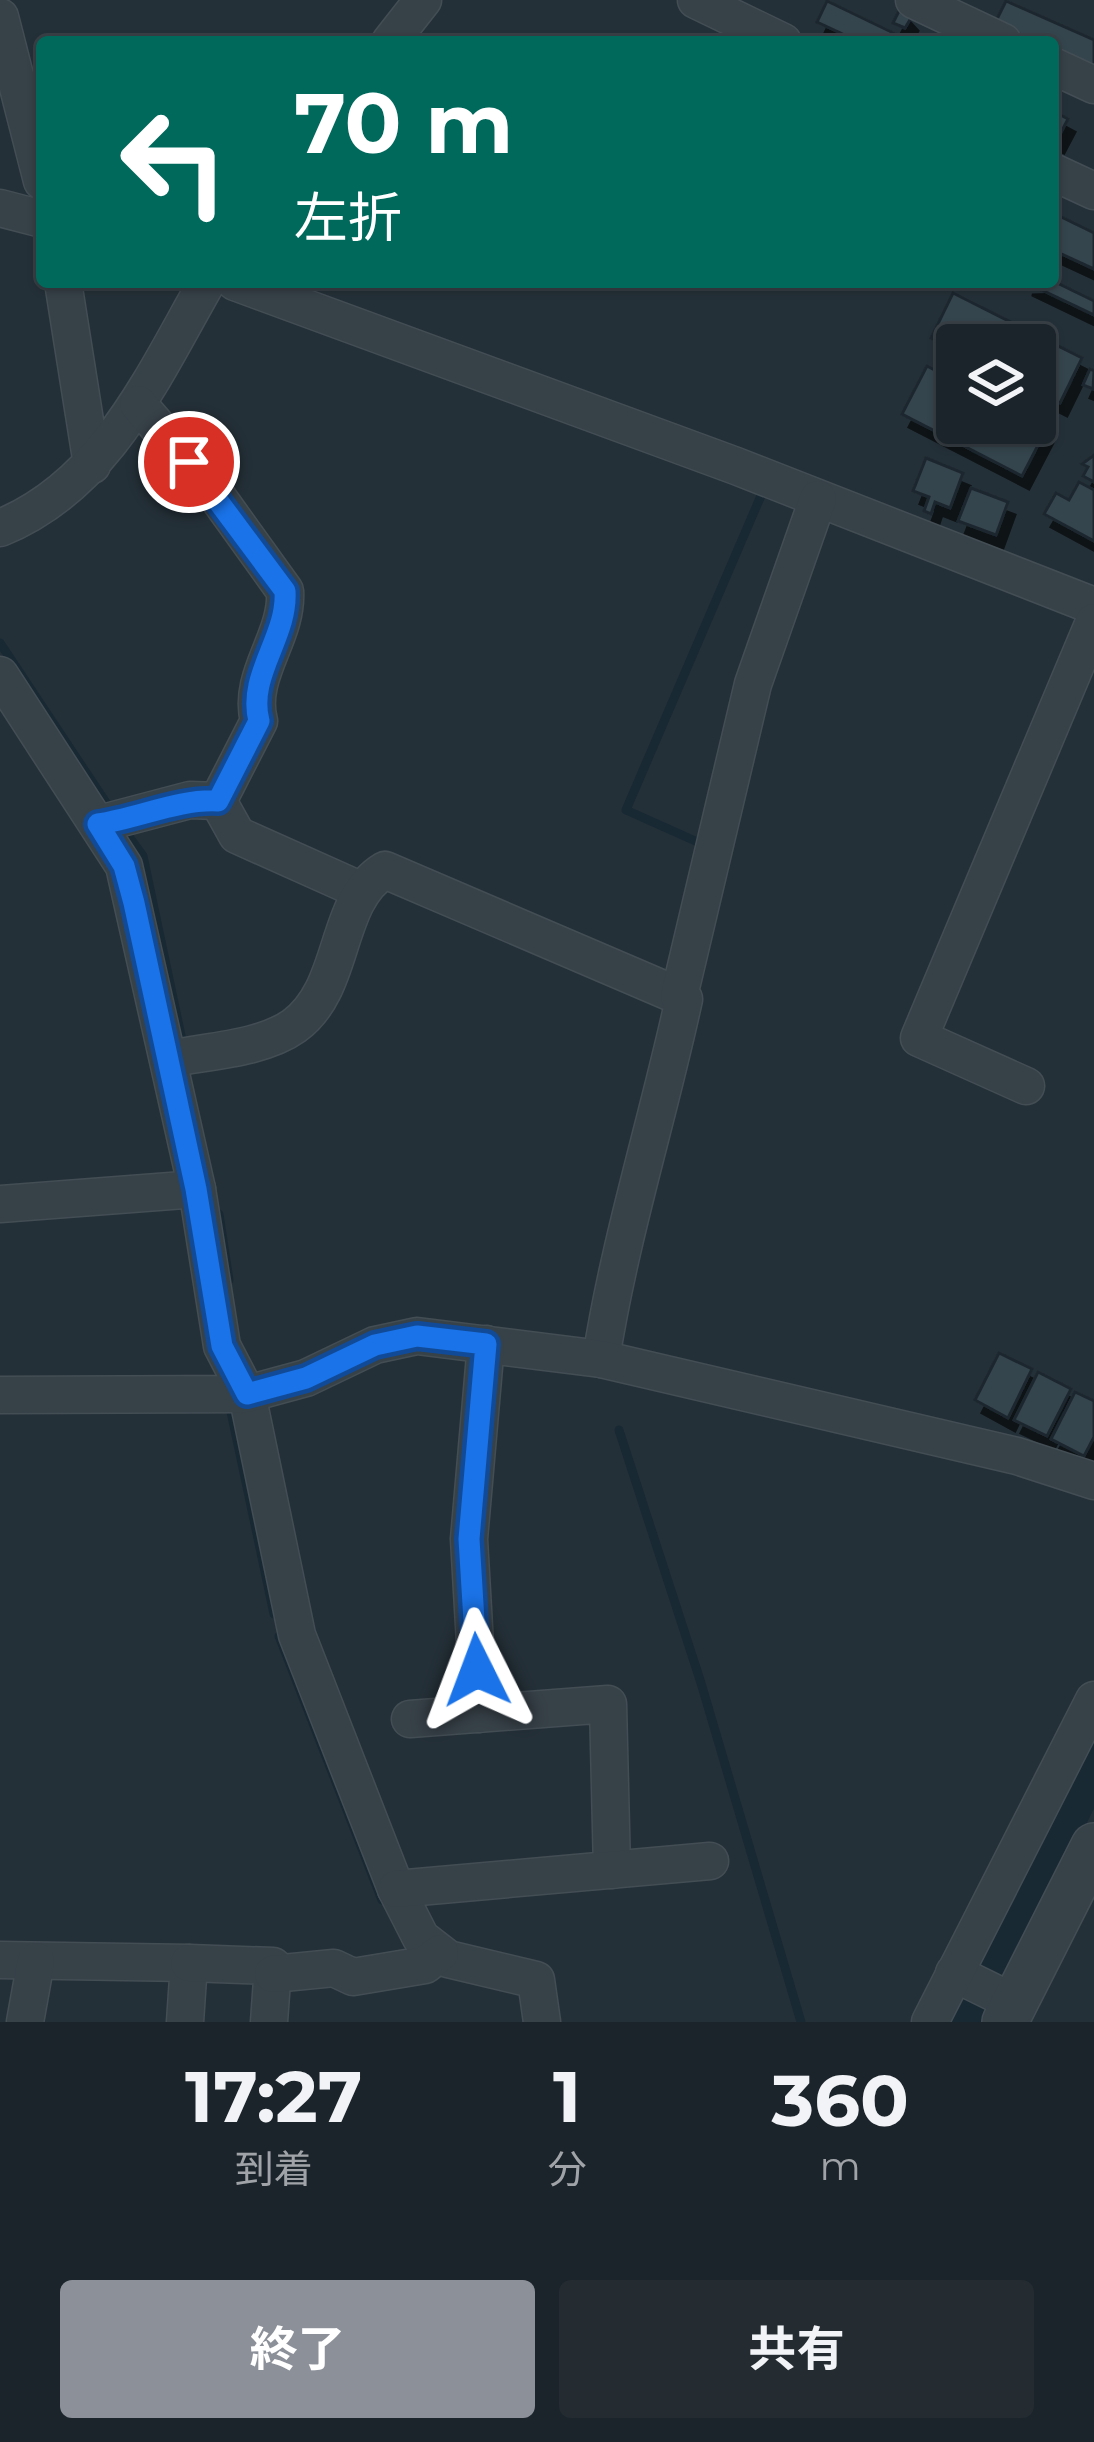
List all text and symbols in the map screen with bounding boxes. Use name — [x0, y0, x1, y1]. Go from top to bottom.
text: 70 m — [294, 72, 513, 174]
icon: left — [96, 84, 252, 240]
text: 左折 — [294, 185, 402, 251]
map controls — [936, 324, 1056, 444]
button: layers — [936, 324, 1056, 444]
pin — [138, 411, 240, 513]
icon: arrive — [156, 429, 222, 495]
position arrow — [414, 1607, 540, 1733]
text: 17:27 — [185, 2052, 362, 2140]
text: 1 — [553, 2052, 581, 2140]
text: 360 — [772, 2056, 909, 2144]
text: m — [820, 2142, 861, 2190]
text: 到着 — [235, 2145, 313, 2193]
text: 分 — [547, 2145, 587, 2193]
button: 終了 — [60, 2280, 535, 2418]
button: 共有 — [559, 2280, 1034, 2418]

